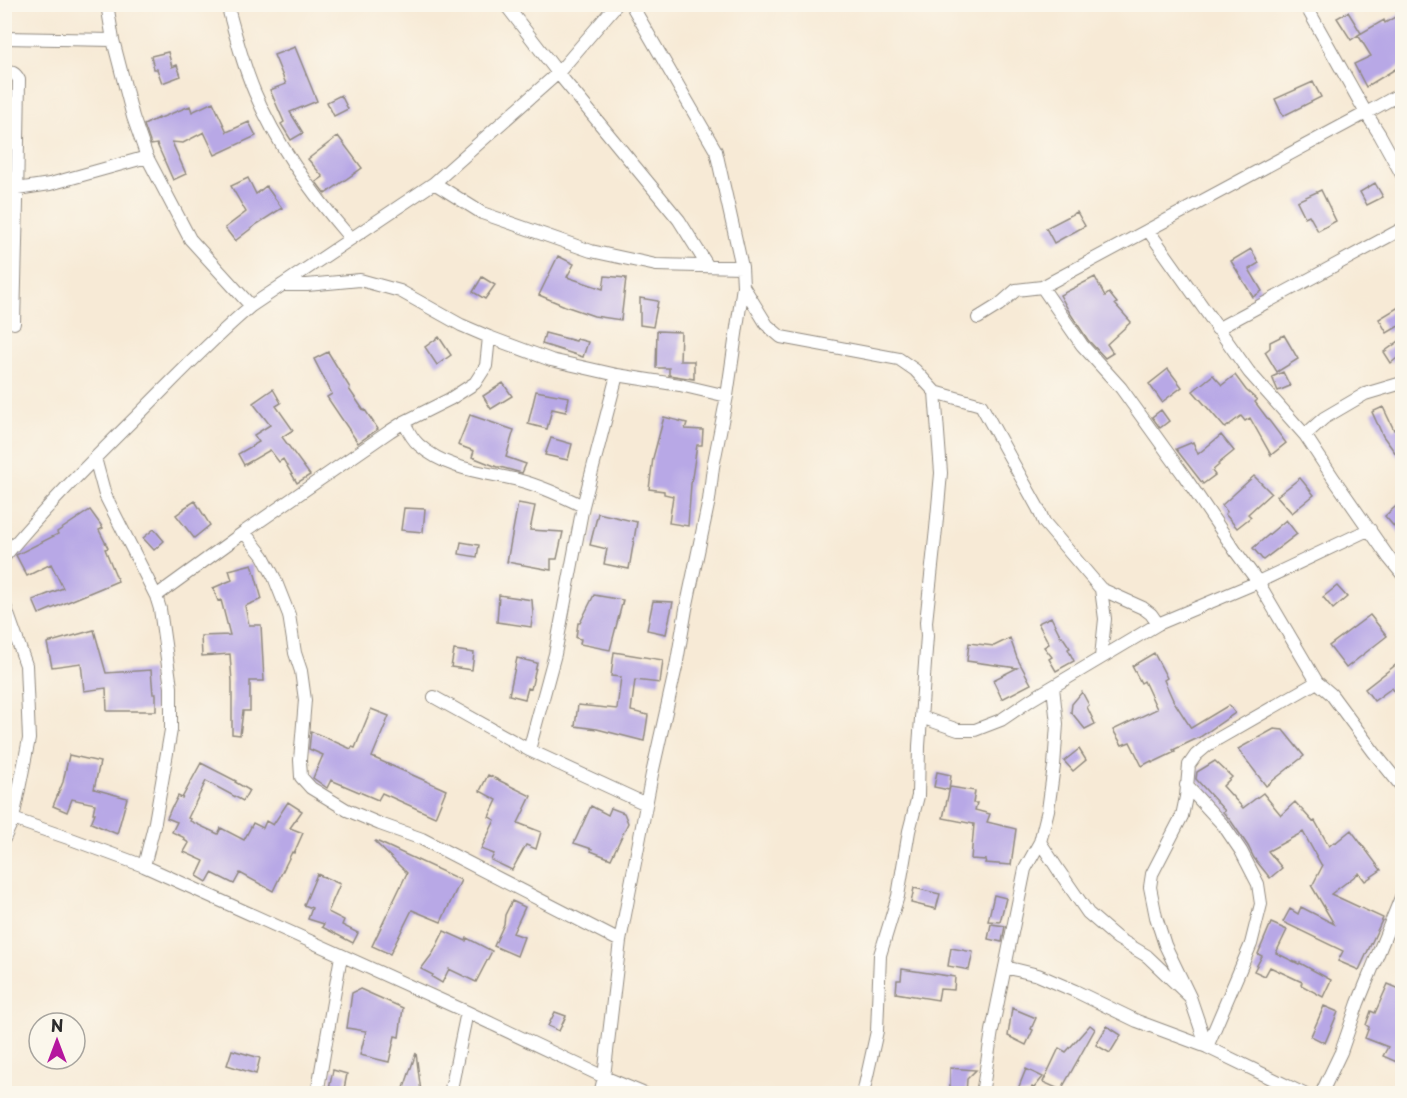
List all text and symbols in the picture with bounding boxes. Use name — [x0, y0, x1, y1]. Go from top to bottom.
north arrow — [27, 1011, 87, 1071]
text: N — [51, 1013, 63, 1037]

